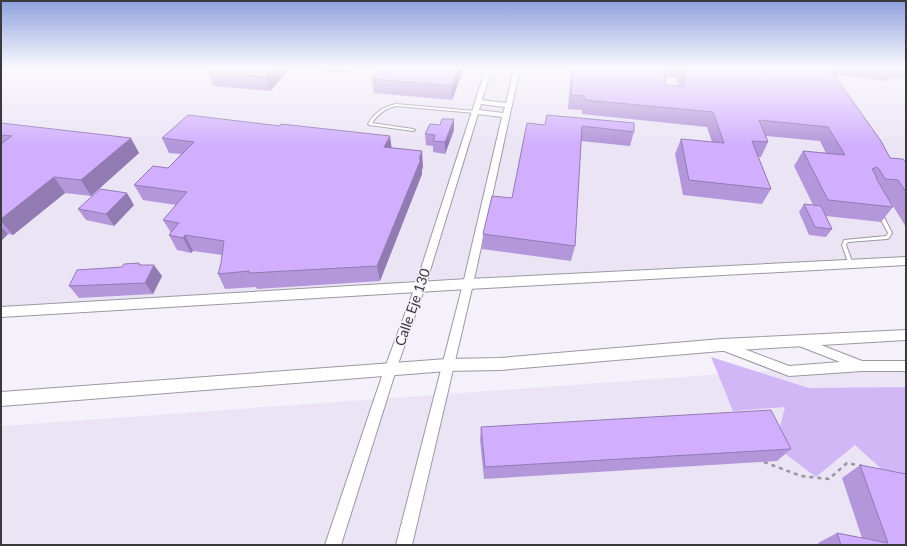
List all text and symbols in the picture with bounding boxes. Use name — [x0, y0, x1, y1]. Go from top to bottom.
street label: Calle Eje 130 — [391, 266, 433, 348]

